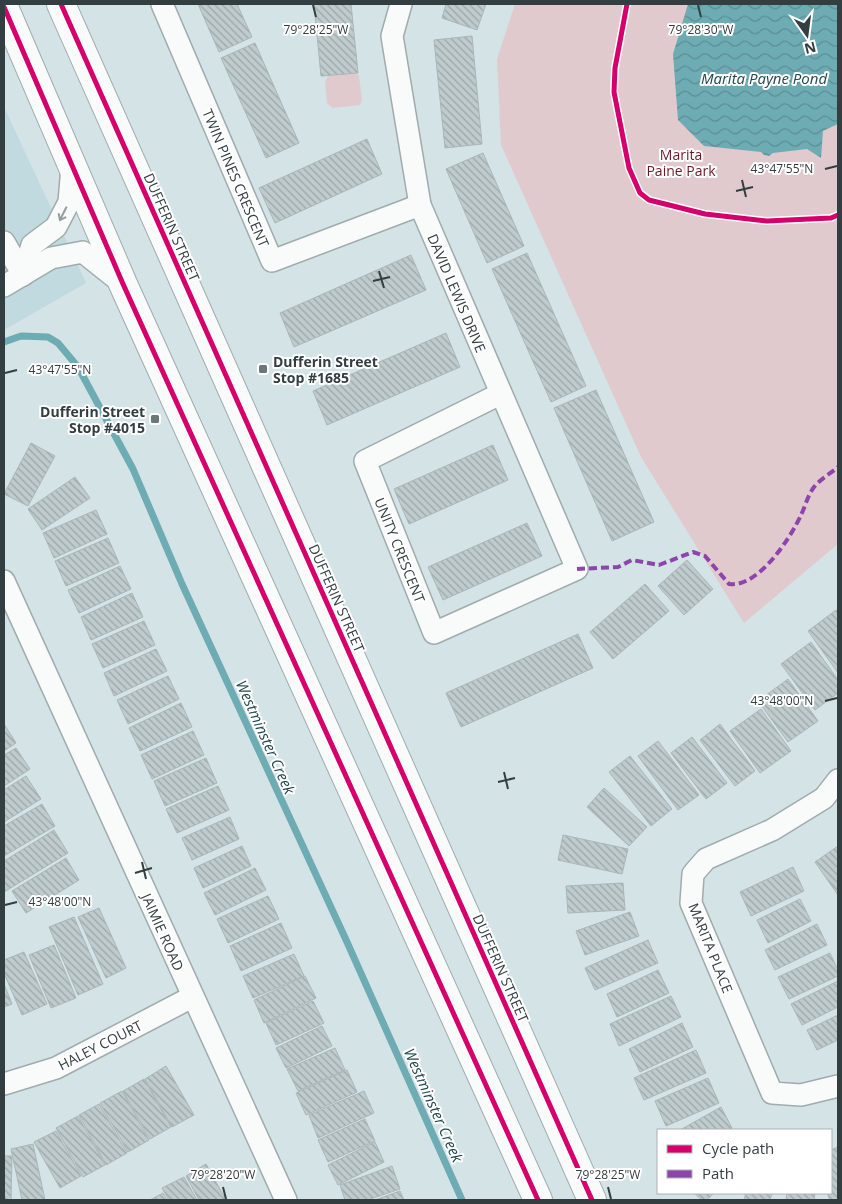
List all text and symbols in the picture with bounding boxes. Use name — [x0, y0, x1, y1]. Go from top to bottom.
north arrow — [782, 10, 832, 60]
text: 79°28'25"W — [284, 21, 348, 38]
text: 79°28'30"W — [669, 21, 733, 38]
text: N — [802, 38, 818, 59]
water label: Marita Payne Pond — [701, 68, 827, 88]
street label: TWIN PINES CRESCENT — [198, 106, 274, 250]
park label: Marita Paine Park — [646, 145, 716, 180]
text: 43°47'55"N — [751, 160, 813, 177]
street label: DUFFERIN STREET — [140, 170, 205, 284]
one-way arrow — [58, 206, 67, 221]
street label: DAVID LEWIS DRIVE — [423, 231, 491, 355]
place label: Dufferin Street Stop #1685 — [273, 352, 378, 387]
text: 43°47'55"N — [29, 361, 91, 378]
marker: Dufferin Street Stop #1685 — [257, 363, 269, 375]
place label: Dufferin Street Stop #4015 — [40, 402, 145, 437]
marker: Dufferin Street Stop #4015 — [149, 413, 161, 425]
street label: UNITY CRESCENT — [370, 495, 430, 606]
street label: DUFFERIN STREET — [305, 541, 370, 655]
water label: Westminster Creek — [232, 677, 300, 798]
text: 43°48'00"N — [751, 692, 813, 709]
street label: JAIMIE ROAD — [137, 888, 189, 974]
text: 43°48'00"N — [29, 893, 91, 910]
street label: MARITA PLACE — [684, 900, 738, 996]
street label: DUFFERIN STREET — [469, 911, 534, 1025]
street label: HALEY COURT — [55, 1016, 146, 1074]
water label: Westminster Creek — [400, 1045, 468, 1166]
legend — [657, 1129, 832, 1194]
text: Cycle path — [702, 1138, 774, 1158]
text: Path — [702, 1163, 734, 1183]
text: 79°28'20"W — [191, 1166, 255, 1183]
text: 79°28'25"W — [576, 1166, 640, 1183]

